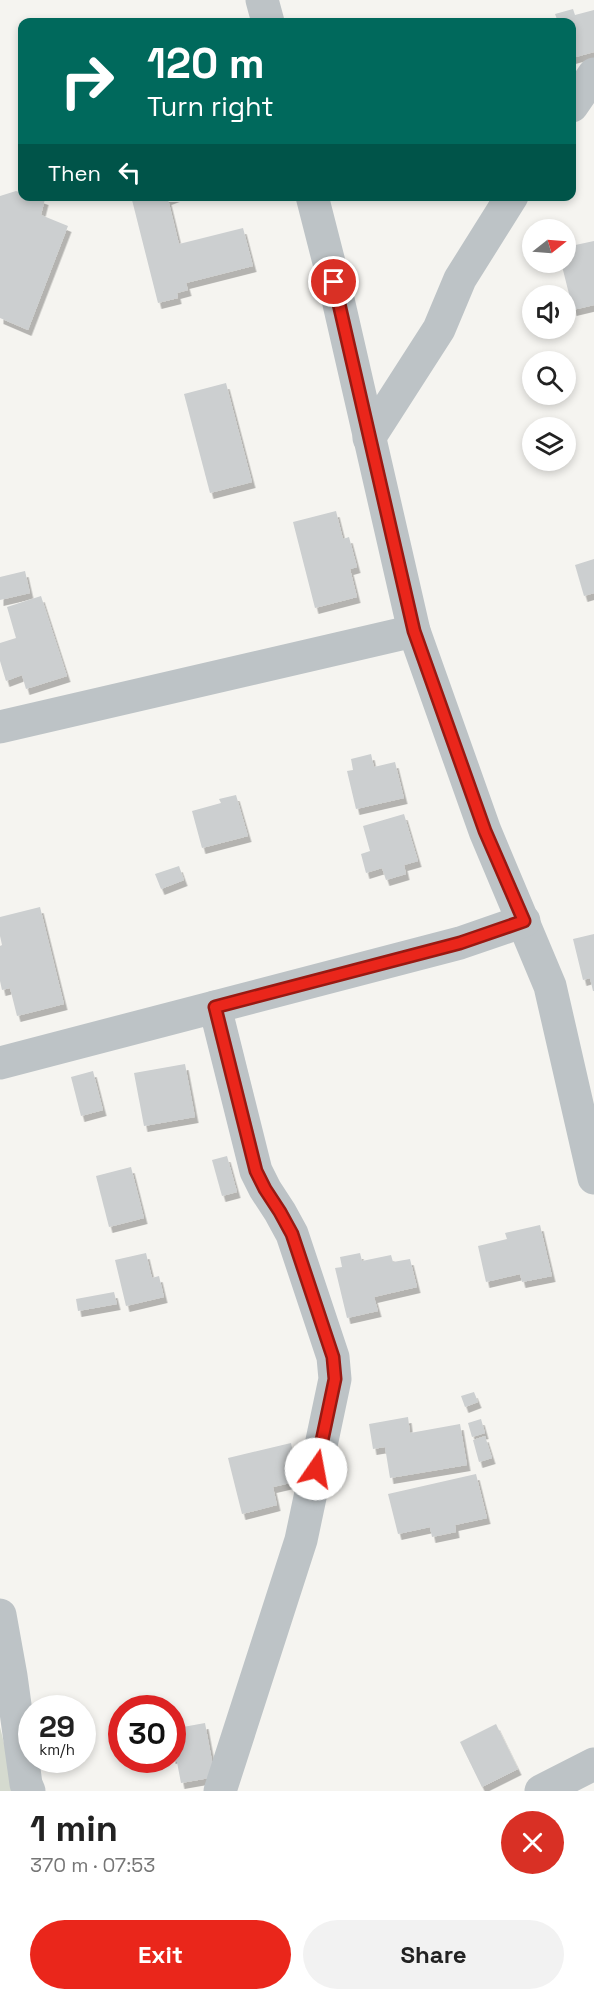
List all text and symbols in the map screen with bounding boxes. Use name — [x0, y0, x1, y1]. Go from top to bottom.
text: 120 m — [147, 37, 265, 90]
icon: right — [48, 42, 126, 120]
text: Turn right — [147, 89, 274, 124]
icon: left — [113, 156, 146, 189]
text: Then — [48, 159, 101, 187]
north arrow — [522, 219, 576, 273]
map controls — [522, 219, 576, 471]
pin — [308, 256, 359, 307]
icon: arrive — [317, 265, 350, 298]
button: sound — [522, 285, 576, 339]
button: search — [522, 351, 576, 405]
button: layers — [522, 417, 576, 471]
position arrow — [284, 1437, 348, 1501]
speed limit sign: 30 — [108, 1695, 186, 1773]
text: 29 — [39, 1707, 75, 1746]
text: km/h — [39, 1740, 75, 1759]
text: 1 min — [30, 1806, 118, 1852]
button: close — [501, 1811, 564, 1874]
text: 370 m · 07:53 — [30, 1852, 155, 1878]
button: Exit — [30, 1920, 291, 1989]
button: Share — [303, 1920, 564, 1989]

